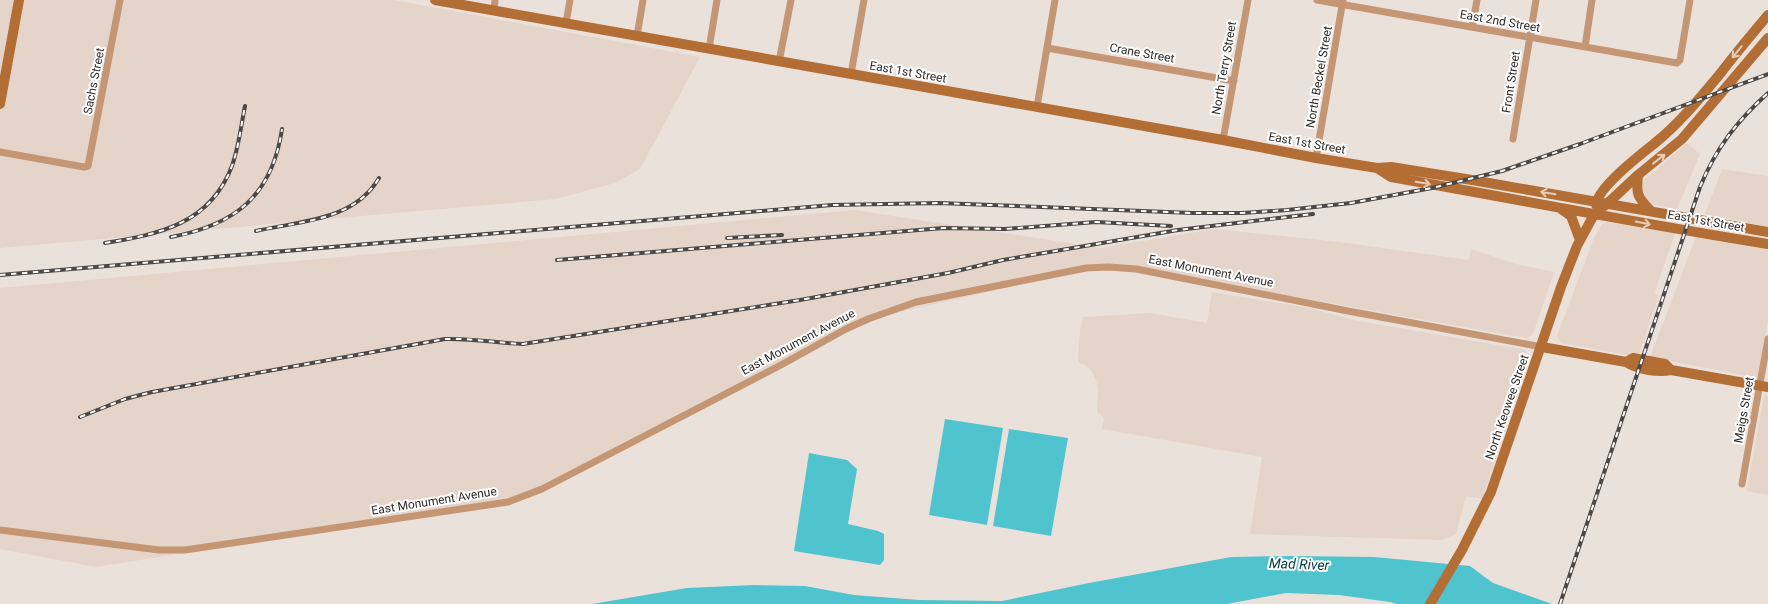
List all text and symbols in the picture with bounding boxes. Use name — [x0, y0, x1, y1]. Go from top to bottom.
street label: East 2nd Street — [1459, 7, 1541, 35]
street label: North Terry Street — [1209, 20, 1239, 116]
street label: North Beckel Street — [1303, 25, 1335, 129]
street label: Crane Street — [1108, 40, 1176, 66]
one-way arrow — [1731, 46, 1743, 59]
street label: Sachs Street — [81, 47, 107, 115]
street label: Front Street — [1499, 50, 1523, 114]
street label: East 1st Street — [868, 58, 948, 86]
street label: East 1st Street — [1267, 129, 1347, 157]
one-way arrow — [1652, 154, 1666, 164]
one-way arrow — [1414, 178, 1430, 188]
one-way arrow — [1540, 187, 1556, 197]
street label: East 1st Street — [1666, 207, 1746, 235]
one-way arrow — [1634, 218, 1650, 228]
street label: East Monument Avenue — [1147, 252, 1275, 290]
street label: East Monument Avenue — [739, 306, 857, 378]
street label: North Keowee Street — [1482, 353, 1532, 461]
street label: Meigs Street — [1731, 376, 1757, 444]
street label: East Monument Avenue — [370, 484, 498, 518]
water label: Mad River — [1269, 555, 1330, 573]

